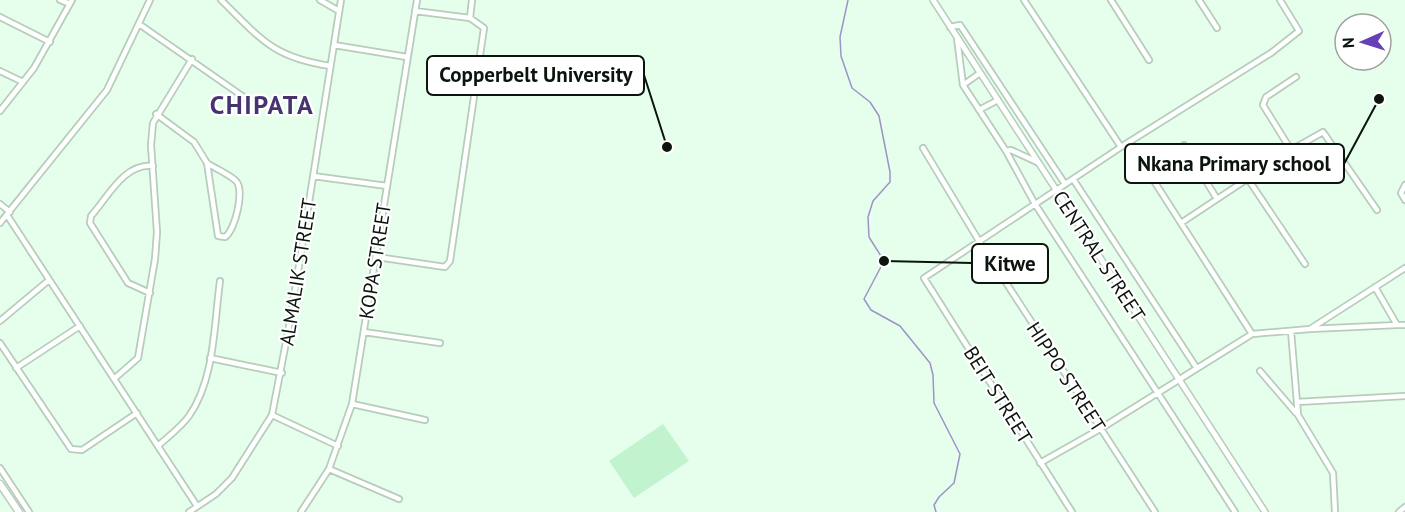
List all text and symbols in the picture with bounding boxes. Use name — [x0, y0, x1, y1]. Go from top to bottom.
north arrow — [1333, 12, 1393, 72]
text: N — [1338, 37, 1358, 49]
callout: Copperbelt University — [427, 56, 644, 95]
text: Copperbelt University — [439, 61, 634, 88]
district label: CHIPATA — [210, 88, 314, 121]
callout: Nkana Primary school — [1125, 144, 1344, 183]
text: Nkana Primary school — [1137, 150, 1332, 177]
street label: CENTRAL STREET — [1047, 186, 1151, 326]
street label: ALMALIK STREET — [274, 196, 322, 348]
street label: KOPA STREET — [353, 201, 397, 321]
callout: Kitwe — [972, 244, 1048, 283]
text: Kitwe — [984, 250, 1036, 277]
street label: HIPPO STREET — [1021, 317, 1111, 437]
street label: BEIT STREET — [958, 341, 1038, 449]

